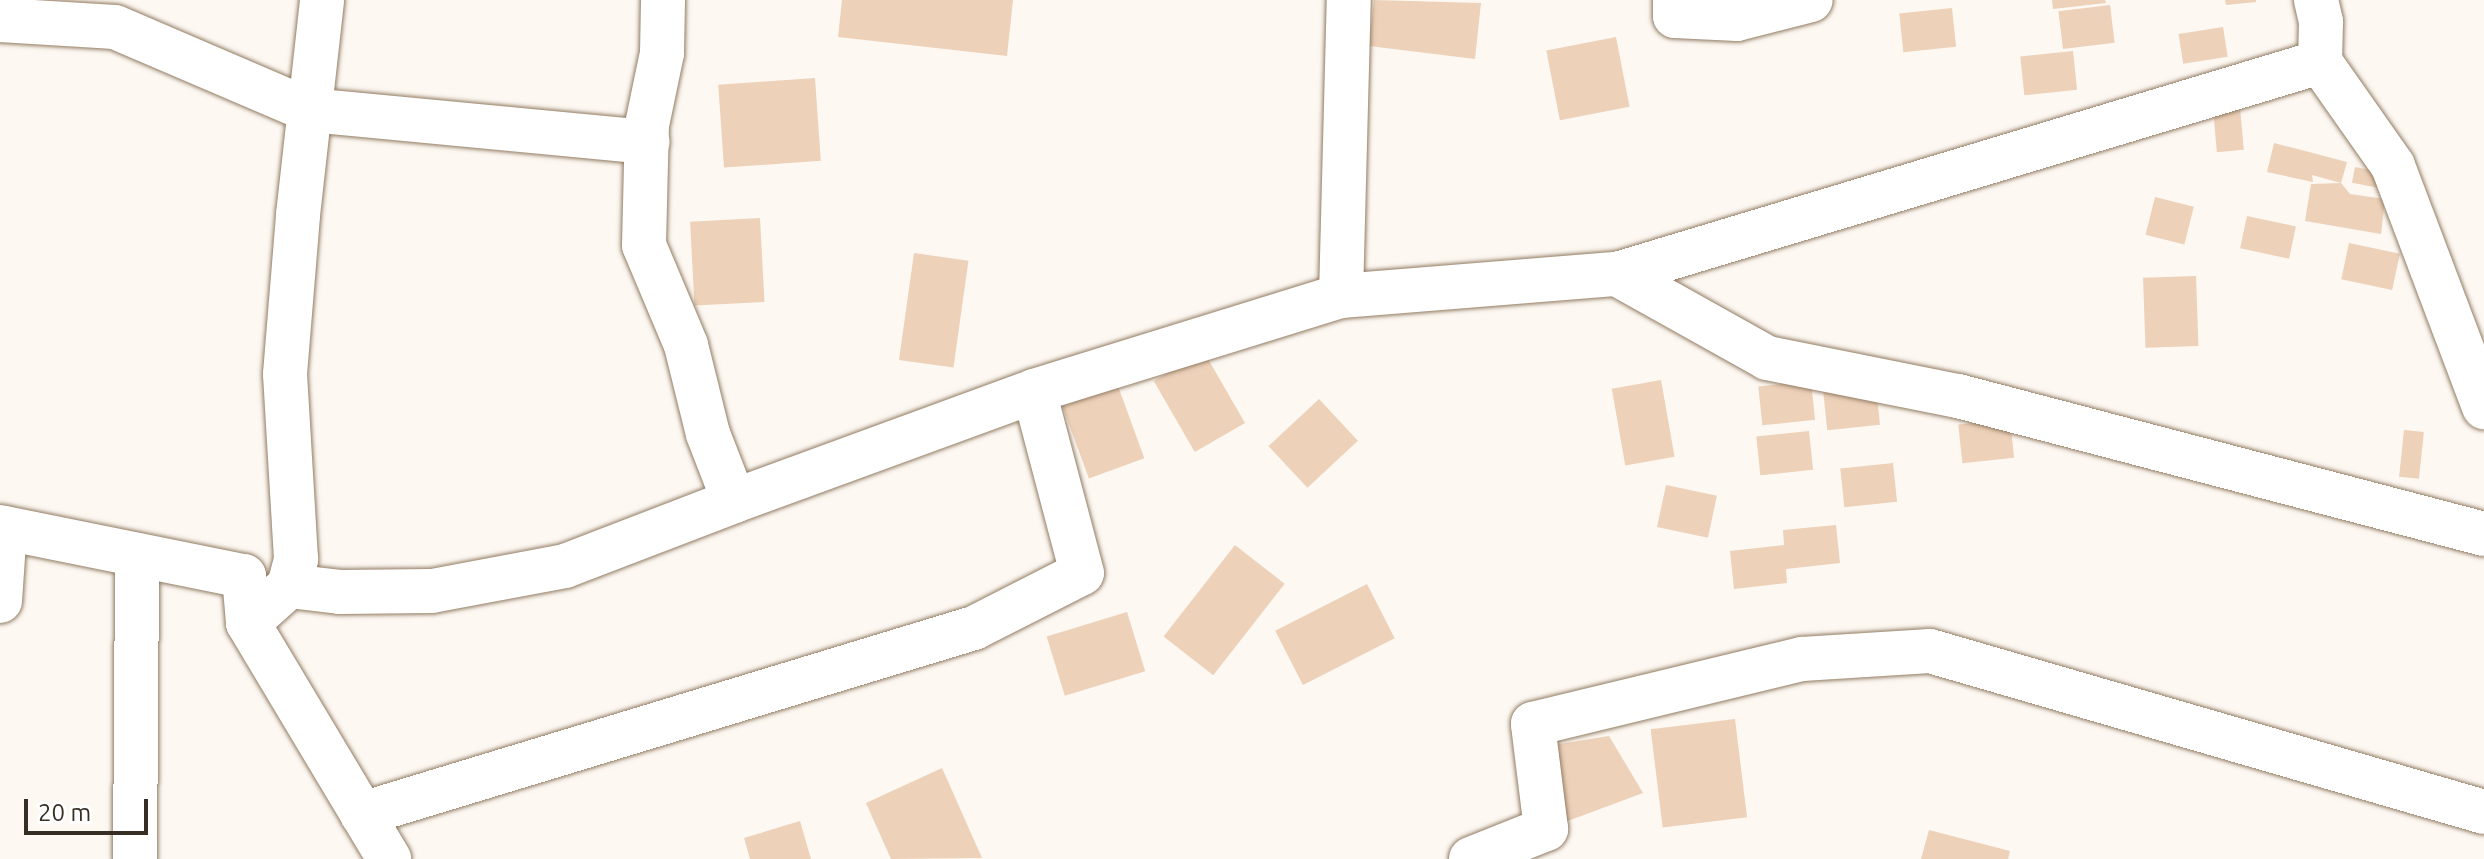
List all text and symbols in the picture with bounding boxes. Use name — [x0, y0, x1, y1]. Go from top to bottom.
scale bar — [28, 783, 152, 833]
text: 20 m — [38, 799, 91, 826]

